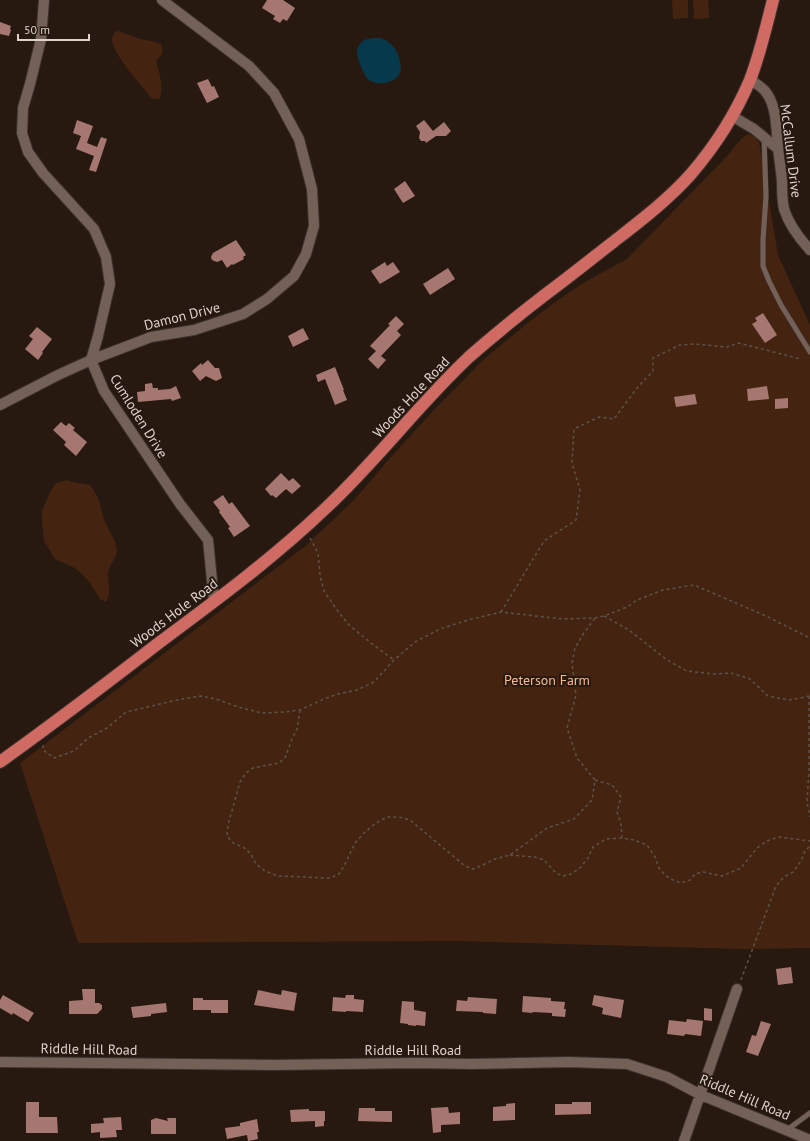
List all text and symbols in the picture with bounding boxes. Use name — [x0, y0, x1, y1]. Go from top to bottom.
scale bar — [18, 16, 89, 42]
text: 50 m — [24, 22, 50, 37]
street label: McCallum Drive — [776, 103, 806, 199]
street label: Damon Drive — [142, 298, 222, 334]
street label: Woods Hole Road — [369, 353, 453, 441]
street label: Cumloden Drive — [106, 371, 172, 461]
street label: Woods Hole Road — [127, 574, 221, 652]
park label: Peterson Farm — [504, 671, 590, 689]
street label: Riddle Hill Road — [40, 1039, 138, 1059]
street label: Riddle Hill Road — [365, 1041, 461, 1059]
street label: Riddle Hill Road — [697, 1070, 793, 1124]

